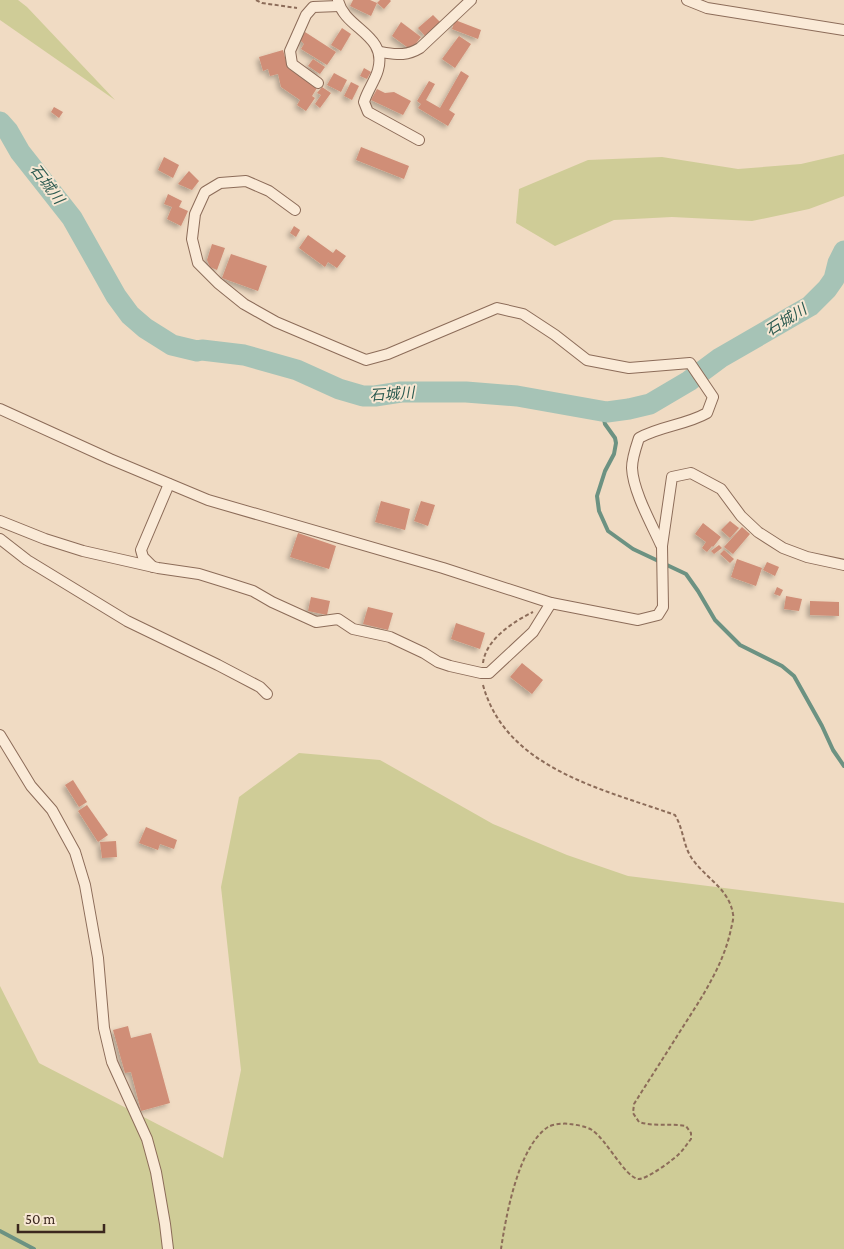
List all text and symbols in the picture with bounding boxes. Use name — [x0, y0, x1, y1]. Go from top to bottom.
water label: 石城川 — [27, 161, 68, 208]
water label: 石城川 — [763, 300, 811, 339]
water label: 石城川 — [369, 384, 417, 404]
scale bar — [18, 1202, 104, 1234]
text: 50 m — [25, 1211, 55, 1227]

